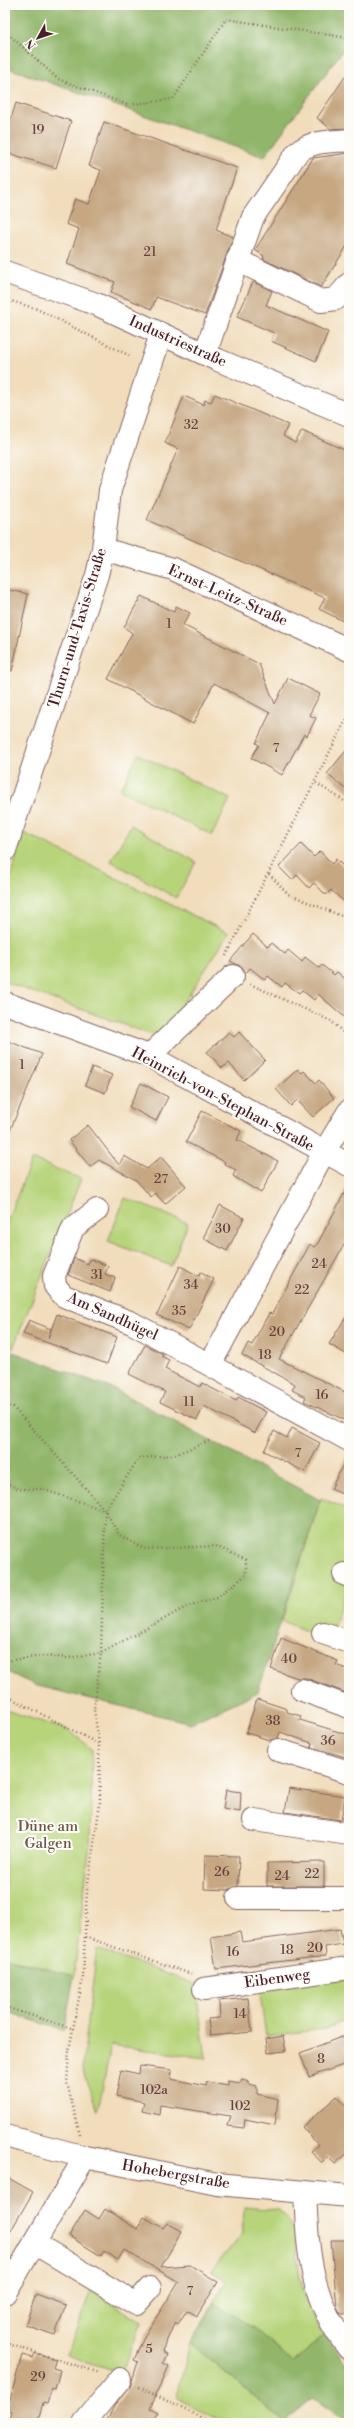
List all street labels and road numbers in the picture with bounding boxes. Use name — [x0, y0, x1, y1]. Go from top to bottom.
street label: Industriestraße — [126, 311, 230, 371]
street label: Thurn-und-Taxis-Straße — [44, 546, 111, 711]
street label: Ernst-Leitz-Straße — [165, 561, 291, 630]
street label: Heinrich-von-Stephan-Straße — [128, 1043, 317, 1156]
street label: Am Sandhügel — [64, 1288, 162, 1345]
street label: Eibenweg — [243, 1964, 311, 1992]
street label: Hohebergstraße — [120, 2156, 231, 2193]

